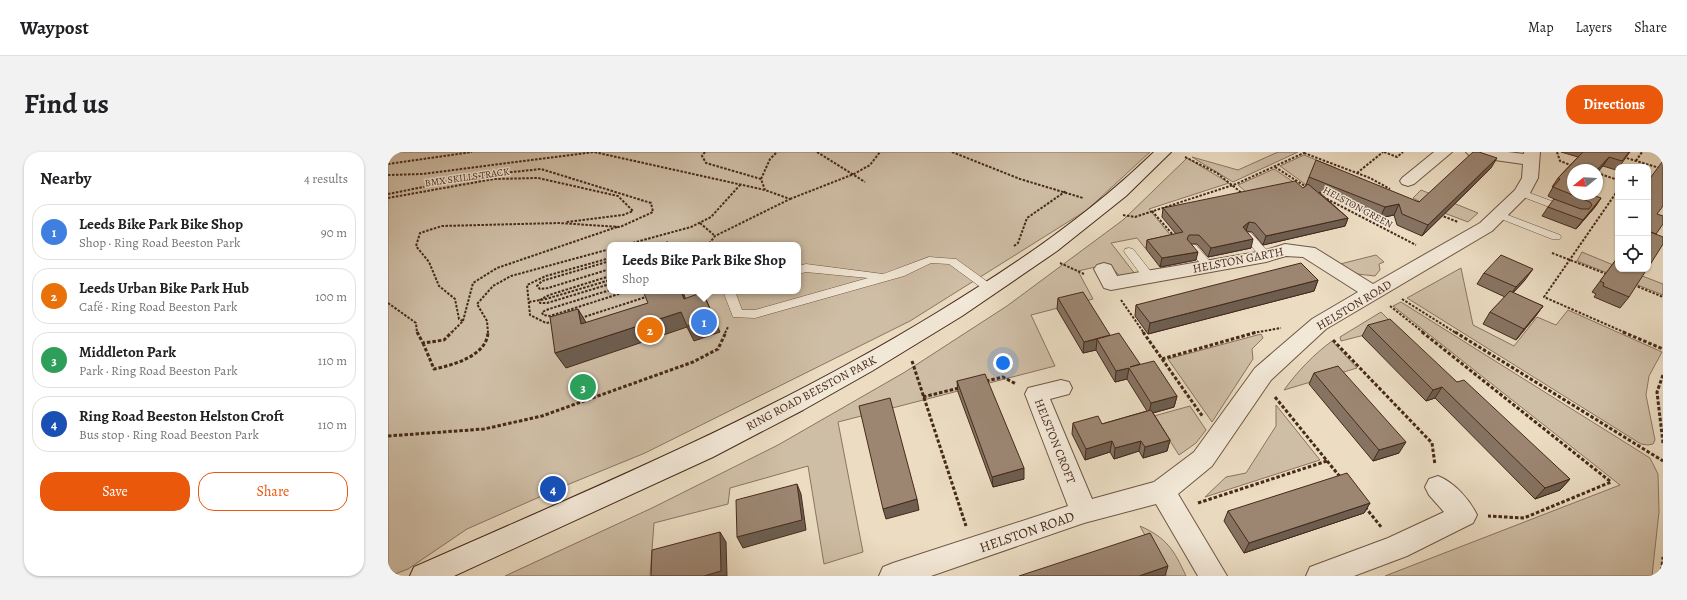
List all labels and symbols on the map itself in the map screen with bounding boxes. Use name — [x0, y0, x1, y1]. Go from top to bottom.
north arrow — [1567, 164, 1603, 200]
street label: BMX SKILLS TRACK — [424, 165, 511, 189]
street label: HELSTON GREEN — [1321, 183, 1395, 231]
street label: HELSTON GARTH — [1191, 243, 1285, 277]
street label: HELSTON ROAD — [1313, 276, 1395, 334]
pin: 1 — [691, 307, 717, 337]
pin: 2 — [637, 315, 663, 345]
street label: RING ROAD BEESTON PARK — [743, 352, 879, 434]
your location — [993, 353, 1013, 373]
pin: 3 — [570, 372, 596, 402]
street label: HELSTON CROFT — [1031, 396, 1079, 486]
pin: 4 — [540, 474, 566, 504]
street label: HELSTON ROAD — [977, 507, 1077, 557]

